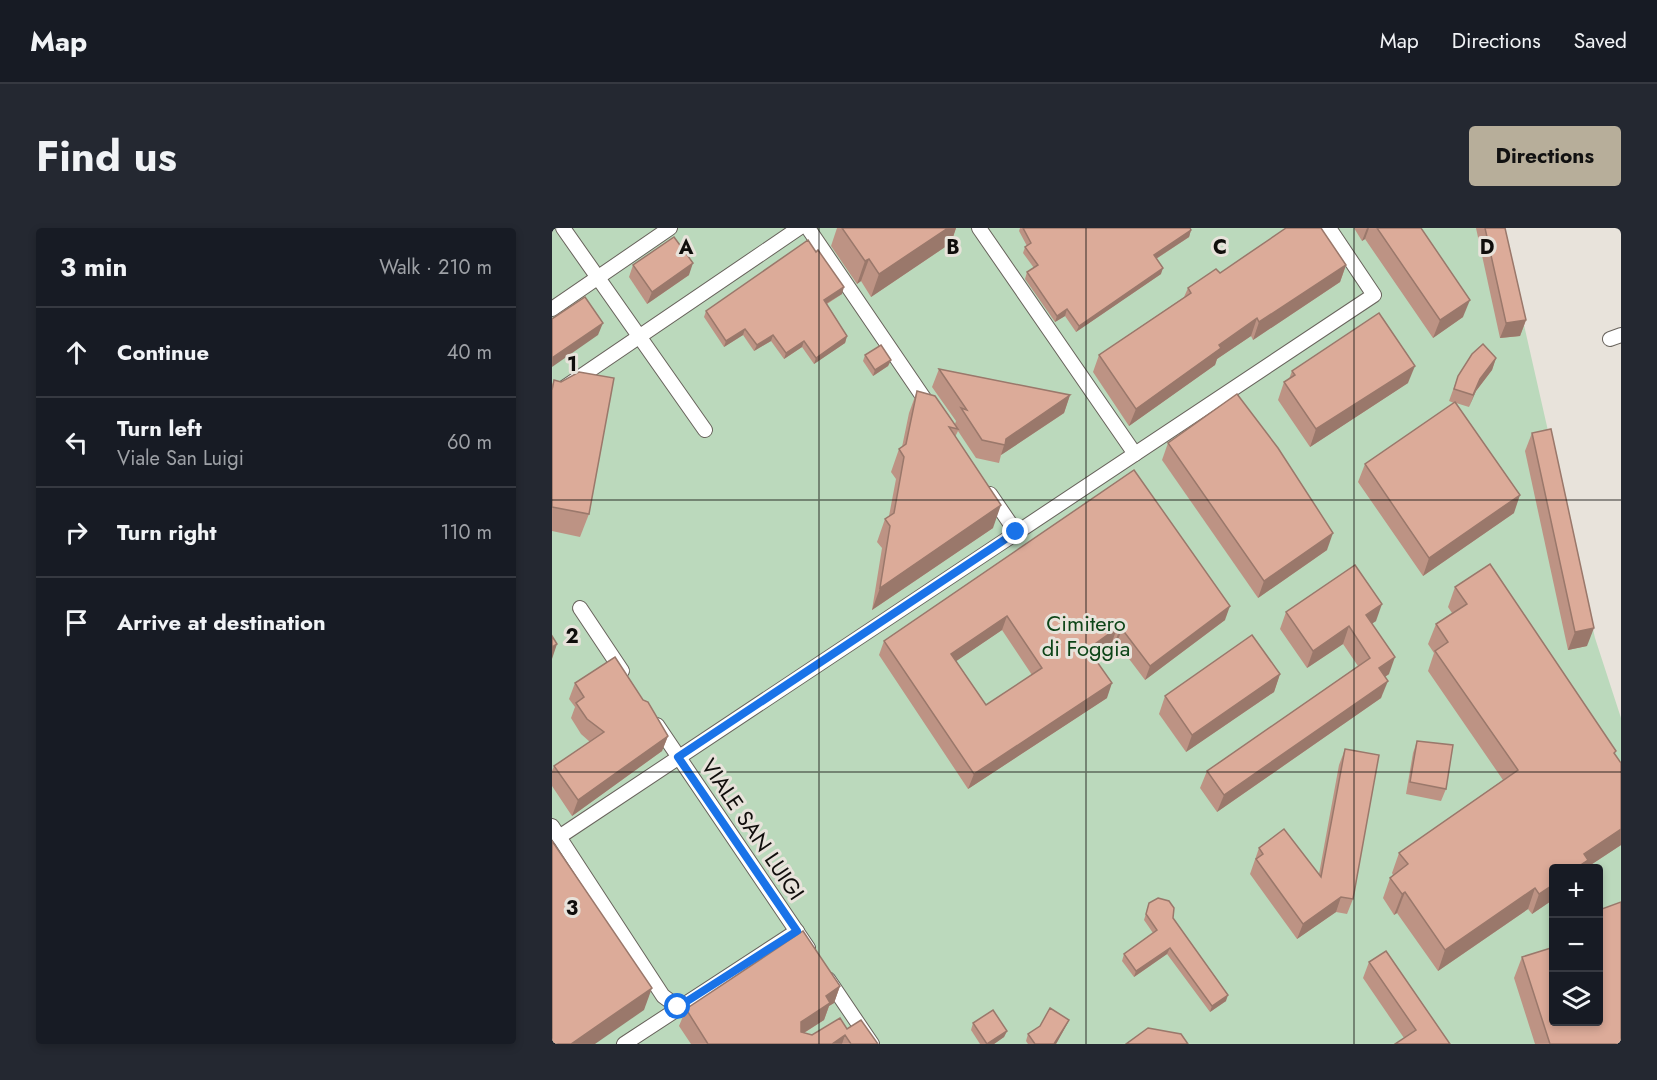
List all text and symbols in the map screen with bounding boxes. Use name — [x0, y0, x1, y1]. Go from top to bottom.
text: Map — [30, 21, 87, 62]
text: Map — [1380, 26, 1419, 56]
text: Directions — [1452, 26, 1541, 56]
text: Saved — [1574, 26, 1627, 56]
text: Find us — [36, 126, 177, 187]
button: Directions — [1469, 126, 1621, 186]
text: A — [678, 233, 694, 262]
text: B — [946, 233, 960, 262]
text: C — [1213, 233, 1227, 262]
text: D — [1480, 233, 1494, 262]
text: 3 min — [60, 248, 127, 286]
text: Walk · 210 m — [379, 253, 492, 282]
icon: ahead — [60, 336, 93, 369]
text: Continue — [117, 336, 209, 368]
text: 40 m — [447, 338, 492, 367]
text: 1 — [567, 350, 577, 379]
text: Turn left — [117, 412, 202, 444]
icon: left — [60, 426, 93, 459]
text: 60 m — [447, 428, 492, 457]
text: Viale San Luigi — [117, 444, 244, 473]
icon: right — [60, 516, 93, 549]
text: Turn right — [117, 516, 217, 548]
text: 110 m — [440, 518, 492, 547]
route end — [1002, 518, 1028, 544]
icon: arrive — [60, 606, 93, 639]
text: Arrive at destination — [117, 606, 326, 638]
park label: Cimitero di Foggia — [1042, 607, 1130, 664]
text: 2 — [565, 622, 579, 651]
street label: VIALE SAN LUIGI — [694, 752, 812, 906]
map controls — [1549, 864, 1603, 1026]
button: + — [1549, 864, 1603, 918]
text: 3 — [566, 894, 578, 923]
button: − — [1549, 918, 1603, 972]
button: layers — [1549, 972, 1603, 1026]
route start — [664, 993, 690, 1019]

